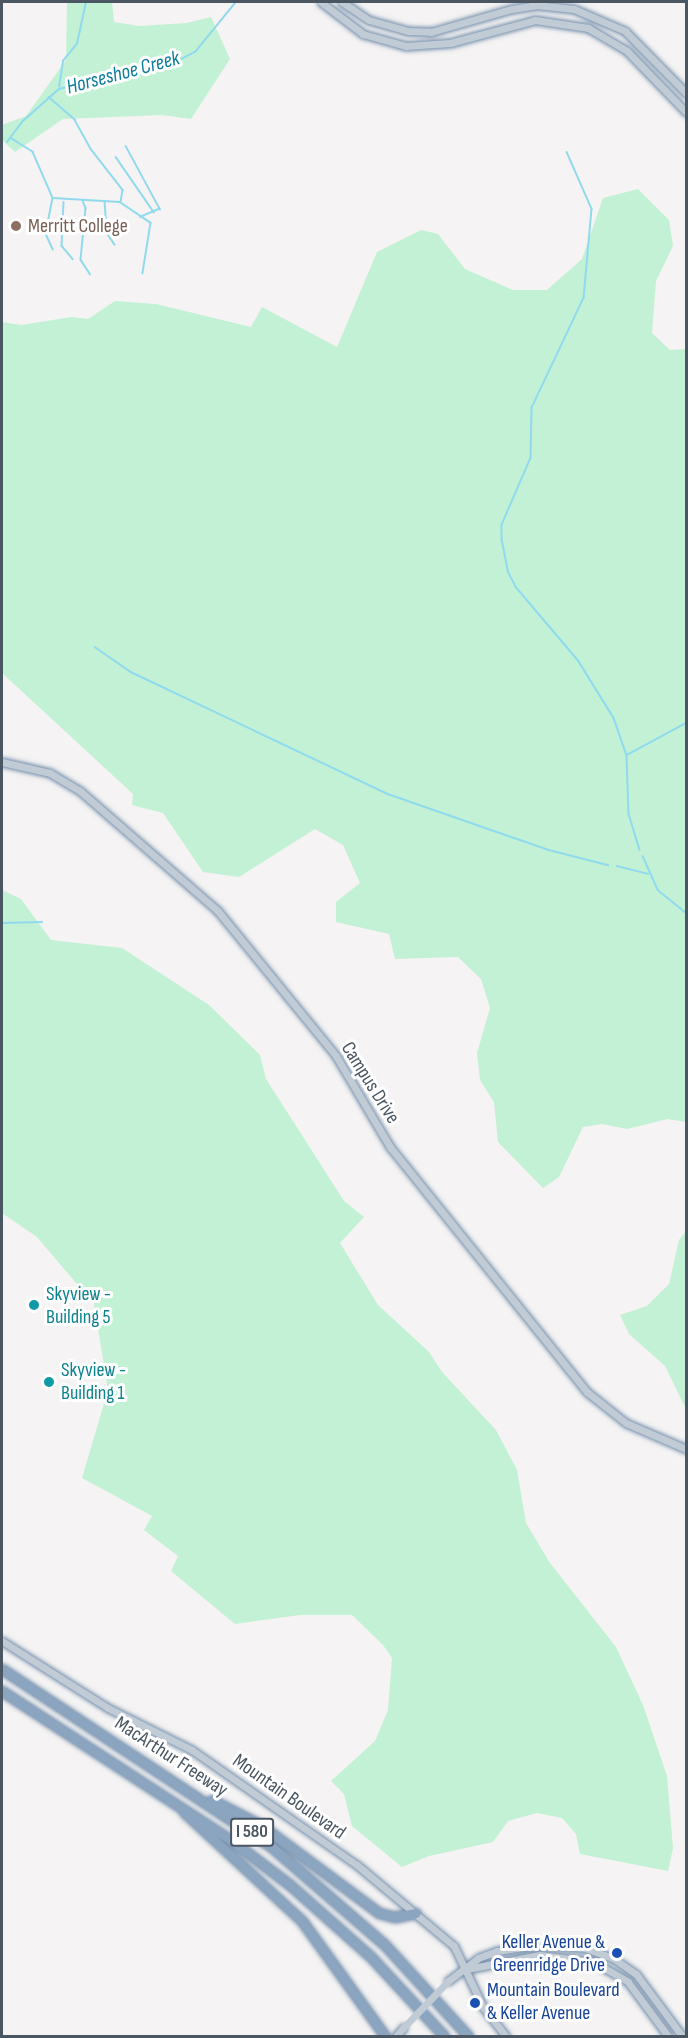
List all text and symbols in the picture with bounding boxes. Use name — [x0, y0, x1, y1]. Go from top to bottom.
water label: Horseshoe Creek — [64, 46, 182, 100]
place label: Merritt College — [28, 214, 128, 238]
marker: Merritt College — [9, 219, 23, 233]
street label: Campus Drive — [335, 1038, 405, 1128]
place label: Skyview - Building 5 — [46, 1282, 111, 1329]
marker: Skyview - Building 5 — [27, 1298, 41, 1312]
place label: Skyview - Building 1 — [61, 1358, 126, 1405]
marker: Skyview - Building 1 — [42, 1375, 56, 1389]
street label: MacArthur Freeway — [110, 1712, 232, 1802]
street label: Mountain Boulevard — [228, 1749, 350, 1845]
road number: I 580 — [230, 1817, 274, 1847]
place label: Keller Avenue & Greenridge Drive — [493, 1930, 605, 1977]
marker: Keller Avenue & Greenridge Drive — [610, 1946, 624, 1960]
place label: Mountain Boulevard & Keller Avenue — [487, 1979, 619, 2026]
marker: Mountain Boulevard & Keller Avenue — [468, 1996, 482, 2010]

